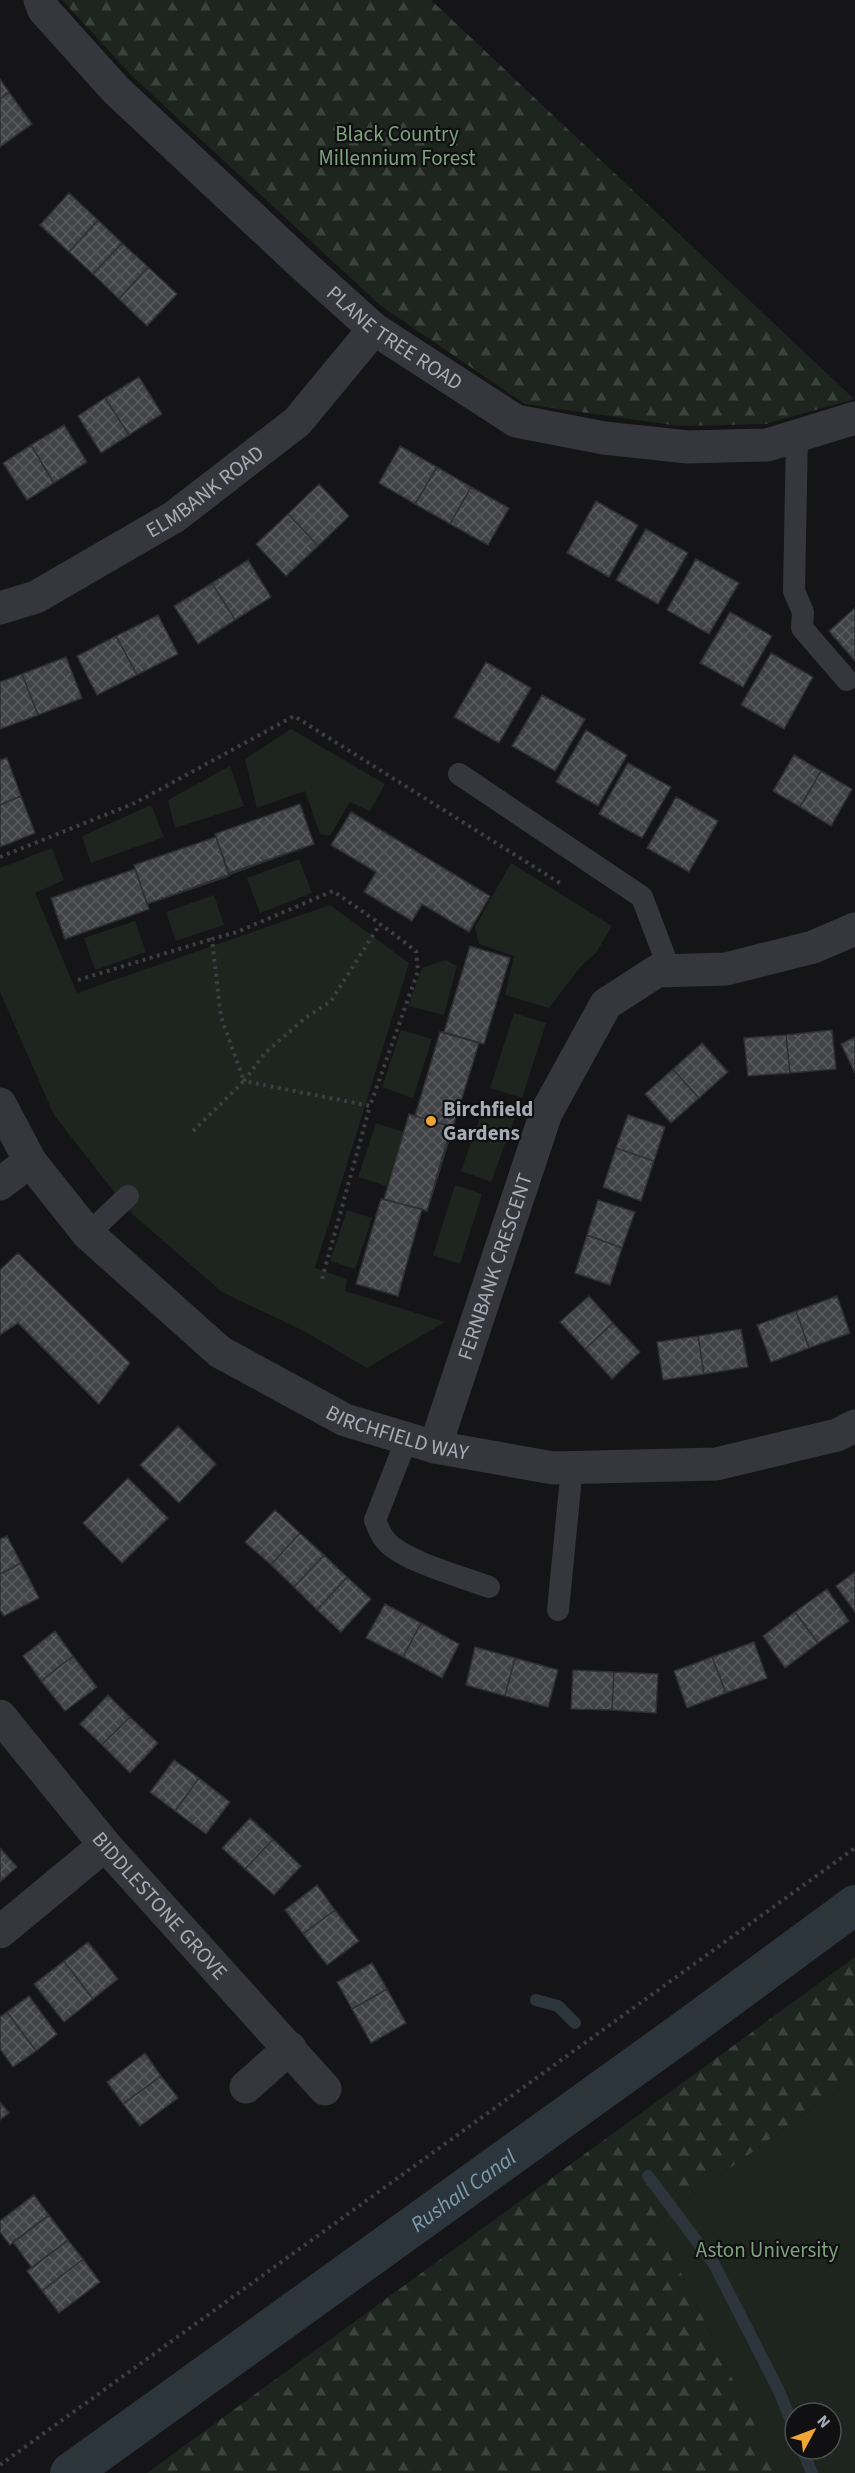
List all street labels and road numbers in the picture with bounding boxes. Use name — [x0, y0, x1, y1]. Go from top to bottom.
street label: PLANE TREE ROAD — [320, 278, 469, 398]
street label: ELMBANK ROAD — [140, 438, 270, 545]
street label: FERNBANK CRESCENT — [450, 1169, 540, 1364]
street label: BIRCHFIELD WAY — [320, 1397, 472, 1468]
street label: BIDDLESTONE GROVE — [85, 1825, 234, 1986]

